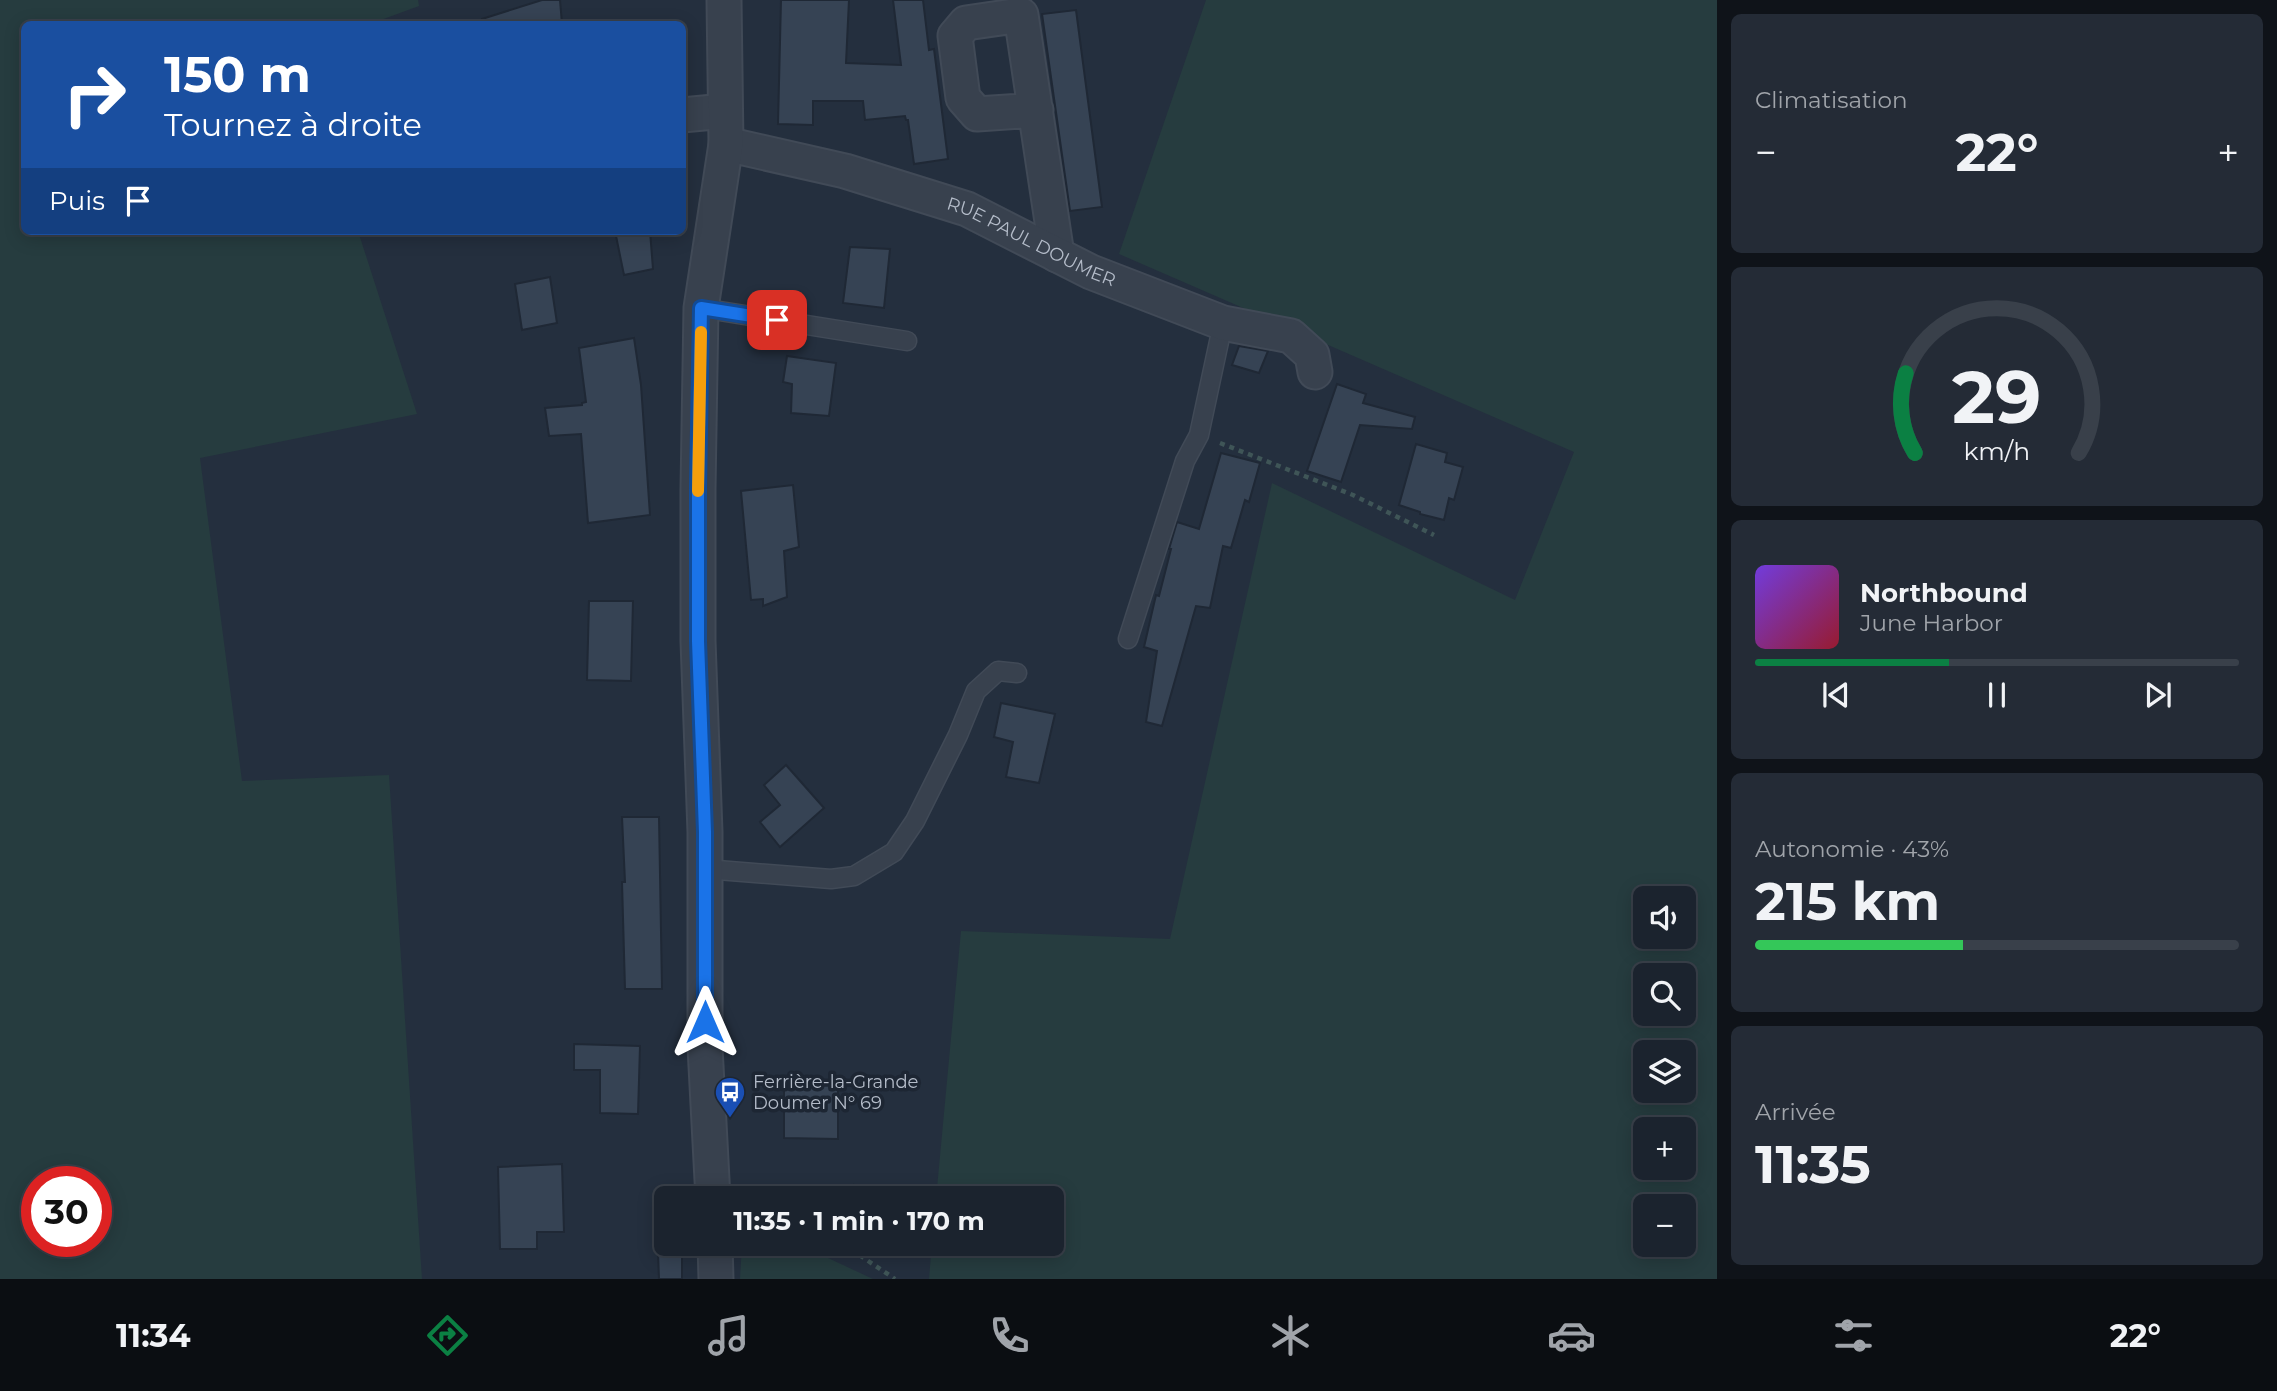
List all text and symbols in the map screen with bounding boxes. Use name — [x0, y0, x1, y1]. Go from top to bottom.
text: 150 m — [164, 45, 311, 104]
icon: right — [49, 49, 140, 140]
text: Climatisation — [1755, 86, 1907, 114]
text: Tournez à droite — [164, 105, 422, 144]
text: 22° — [1955, 121, 2039, 184]
text: − — [1755, 129, 1777, 176]
text: + — [2217, 129, 2239, 176]
icon: arrive — [119, 182, 157, 220]
text: Puis — [49, 185, 105, 217]
street label: RUE PAUL DOUMER — [944, 192, 1119, 291]
pin — [747, 290, 807, 350]
icon: arrive — [758, 301, 796, 339]
text: 29 — [1952, 353, 2042, 441]
text: km/h — [1964, 435, 2030, 465]
text: Northbound — [1860, 577, 2028, 609]
text: June Harbor — [1860, 609, 2003, 637]
icon: previous — [1817, 676, 1855, 714]
icon: pause — [1978, 676, 2016, 714]
icon: next — [2139, 676, 2177, 714]
text: Autonomie · 43% — [1755, 835, 1949, 863]
text: 215 km — [1755, 870, 1940, 933]
map controls — [1633, 886, 1696, 1257]
button: sound — [1633, 886, 1696, 949]
button: search — [1633, 963, 1696, 1026]
position arrow — [668, 985, 742, 1059]
button: layers — [1633, 1040, 1696, 1103]
place label: Ferrière-la-Grande Doumer N° 69 — [753, 1071, 919, 1114]
bus stop icon: Ferrière-la-Grande Doumer N° 69 — [713, 1075, 747, 1119]
text: Arrivée — [1755, 1098, 1836, 1126]
button: + — [1633, 1117, 1696, 1180]
text: 11:35 — [1755, 1133, 1871, 1196]
speed limit sign: 30 — [21, 1166, 112, 1257]
button: − — [1633, 1194, 1696, 1257]
text: 11:35 · 1 min · 170 m — [733, 1205, 985, 1237]
icon: directions — [423, 1311, 472, 1360]
icon: music — [704, 1311, 753, 1360]
icon: phone — [985, 1311, 1034, 1360]
icon: climate — [1266, 1311, 1315, 1360]
icon: car — [1547, 1311, 1596, 1360]
icon: filters — [1829, 1311, 1878, 1360]
text: 11:34 — [116, 1316, 191, 1355]
text: 22° — [2110, 1316, 2161, 1355]

